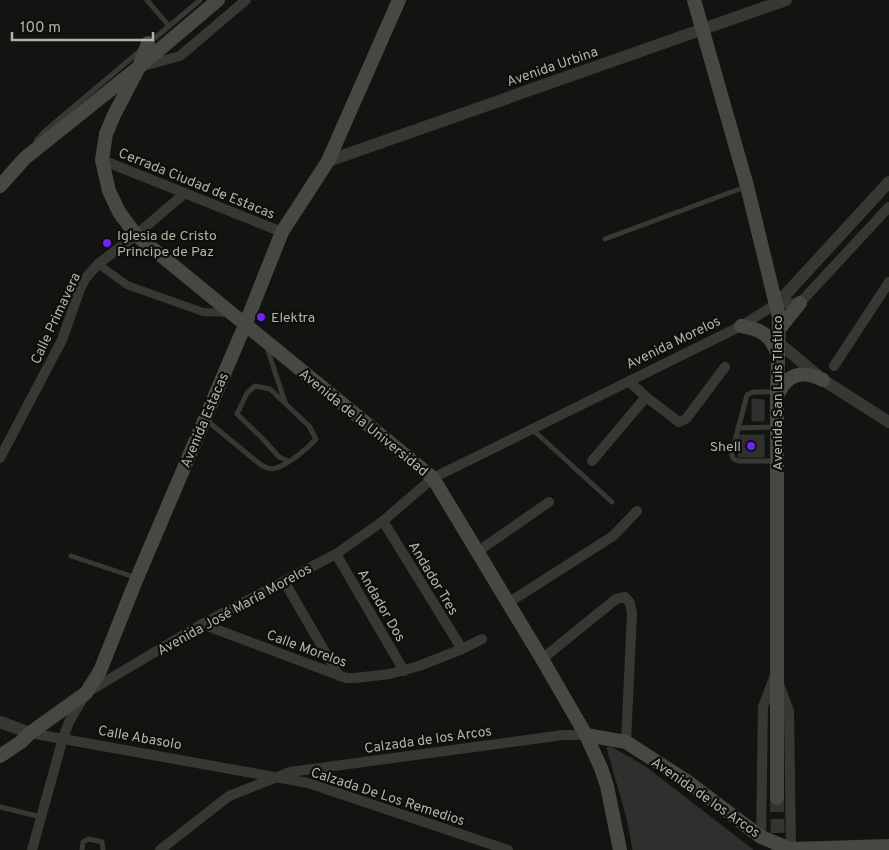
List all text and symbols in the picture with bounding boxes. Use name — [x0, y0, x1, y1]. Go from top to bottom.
scale bar — [12, 10, 154, 42]
text: 100 m — [20, 19, 61, 38]
street label: Avenida Urbina — [505, 44, 600, 91]
street label: Cerrada Ciudad de Estacas — [116, 145, 277, 224]
place label: Iglesia de Cristo Principe de Paz — [117, 228, 217, 261]
marker: Iglesia de Cristo Principe de Paz — [101, 237, 113, 249]
street label: Calle Primavera — [28, 270, 85, 367]
place label: Elektra — [271, 310, 315, 327]
marker: Elektra — [255, 311, 267, 323]
street label: Avenida Morelos — [624, 313, 724, 374]
street label: Avenida San Luis Tlatilco — [770, 315, 787, 471]
street label: Avenida de la Universidad — [295, 366, 431, 480]
street label: Avenida Estacas — [178, 370, 233, 471]
place label: Shell — [710, 439, 741, 456]
marker: Shell — [745, 440, 757, 452]
street label: Andador Tres — [404, 539, 461, 619]
street label: Avenida José María Morelos — [155, 561, 315, 660]
street label: Andador Dos — [353, 566, 408, 645]
street label: Calle Morelos — [264, 627, 349, 672]
street label: Calle Abasolo — [97, 723, 183, 754]
street label: Calzada de los Arcos — [363, 723, 493, 758]
street label: Avenida de los Arcos — [647, 754, 763, 842]
street label: Calzada De Los Remedios — [308, 764, 467, 830]

